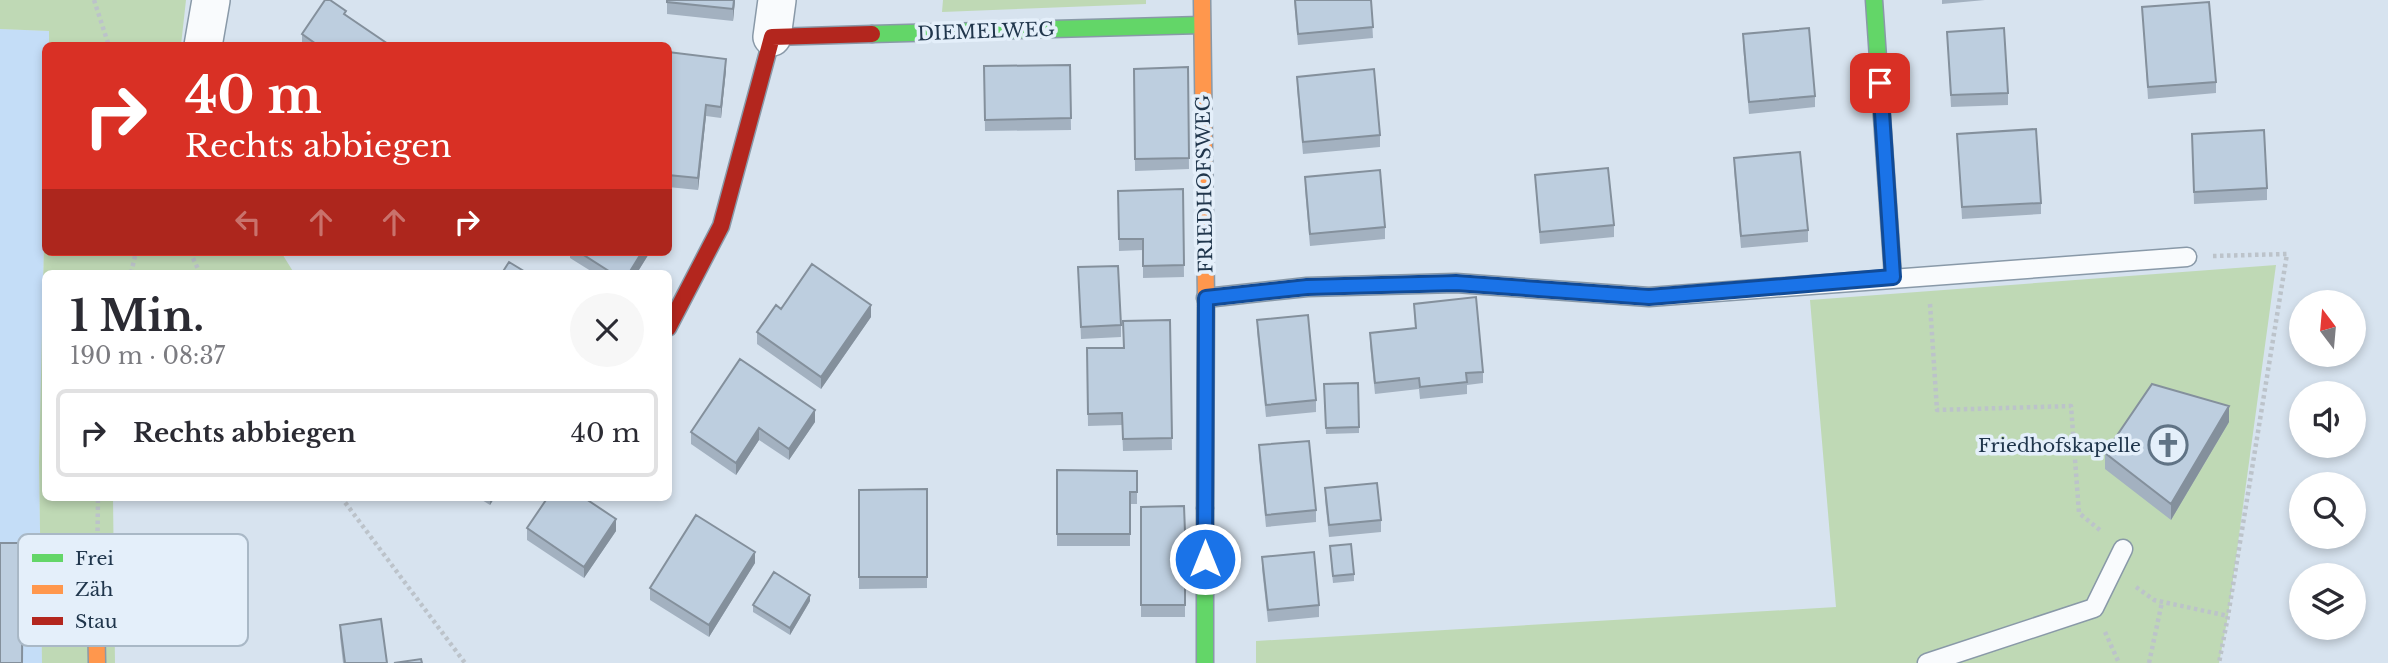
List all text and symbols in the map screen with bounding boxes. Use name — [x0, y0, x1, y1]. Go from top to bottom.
street label: DIEMELWEG — [917, 18, 1056, 45]
pin — [1850, 53, 1910, 113]
icon: arrive — [1861, 64, 1899, 102]
text: 40 m — [185, 65, 322, 126]
icon: right — [70, 70, 161, 161]
street label: FRIEDHOFSWEG — [1191, 94, 1218, 273]
text: Rechts abbiegen — [185, 126, 452, 166]
icon: left — [229, 203, 267, 241]
icon: ahead — [302, 203, 340, 241]
icon: ahead — [375, 203, 413, 241]
icon: right — [448, 203, 486, 241]
text: 1 Min. — [70, 290, 204, 342]
north arrow — [2289, 290, 2366, 368]
map controls — [2289, 290, 2366, 640]
button: close — [570, 293, 644, 367]
text: 190 m · 08:37 — [70, 342, 225, 370]
button: sound — [2289, 381, 2366, 458]
icon: right — [74, 414, 112, 452]
text: Rechts abbiegen — [133, 417, 356, 449]
text: 40 m — [571, 417, 640, 449]
church icon: Friedhofskapelle — [2147, 424, 2189, 466]
place label: Friedhofskapelle — [1978, 434, 2141, 457]
button: search — [2289, 472, 2366, 549]
position arrow — [1168, 522, 1242, 596]
legend — [18, 534, 248, 646]
text: Frei — [75, 547, 114, 570]
button: layers — [2289, 563, 2366, 640]
text: Zäh — [75, 578, 113, 601]
text: Stau — [75, 610, 118, 633]

